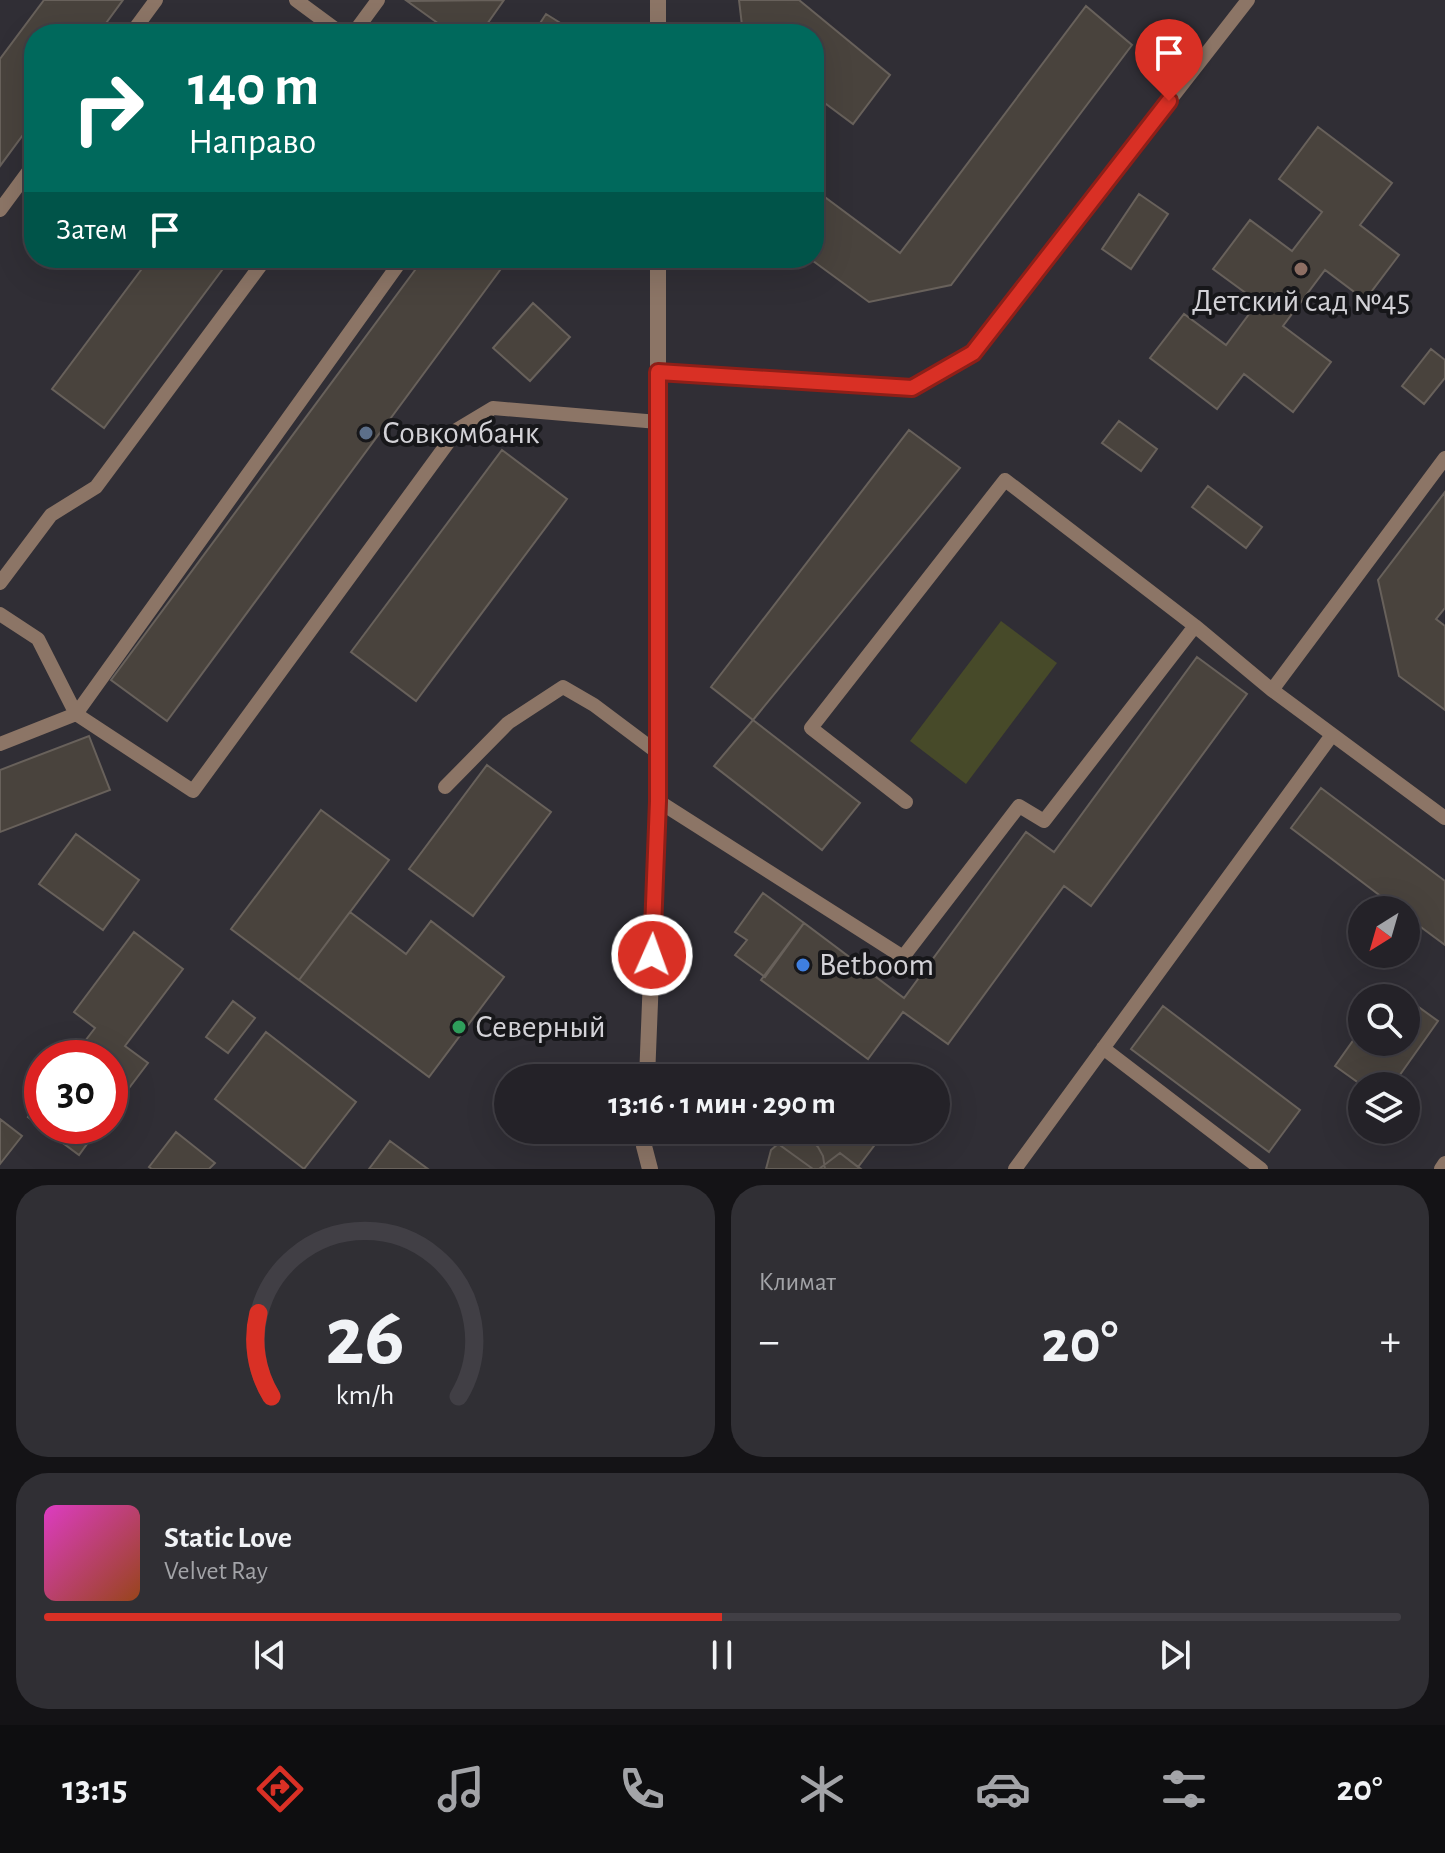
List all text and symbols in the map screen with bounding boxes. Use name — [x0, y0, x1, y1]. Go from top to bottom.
pin — [1135, 19, 1203, 101]
icon: arrive — [1147, 31, 1191, 75]
icon: right — [56, 56, 160, 160]
text: 140 m — [188, 59, 319, 115]
text: Направо — [188, 124, 316, 160]
icon: arrive — [143, 208, 187, 252]
text: Затем — [56, 215, 127, 245]
marker: Детский сад №45 — [1292, 260, 1310, 278]
place label: Детский сад №45 — [1192, 285, 1410, 317]
place label: Совкомбанк — [382, 417, 540, 449]
marker: Совкомбанк — [357, 424, 375, 442]
north arrow — [1348, 896, 1420, 968]
map controls — [1348, 896, 1420, 1144]
position arrow — [610, 913, 694, 997]
place label: Betboom — [819, 949, 934, 981]
marker: Betboom — [794, 956, 812, 974]
button: search — [1348, 984, 1420, 1056]
place label: Северный — [475, 1011, 606, 1043]
marker: Северный — [450, 1018, 468, 1036]
speed limit sign: 30 — [24, 1040, 128, 1144]
button: layers — [1348, 1072, 1420, 1144]
text: 13:16 · 1 мин · 290 m — [608, 1089, 836, 1119]
text: Климат — [759, 1269, 836, 1295]
text: 26 — [326, 1296, 405, 1380]
text: 20° — [1041, 1313, 1118, 1373]
text: − — [759, 1320, 780, 1364]
text: + — [1380, 1320, 1401, 1364]
text: km/h — [336, 1381, 395, 1410]
text: Static Love — [164, 1523, 292, 1553]
text: Velvet Ray — [164, 1558, 268, 1584]
icon: previous — [248, 1633, 292, 1677]
icon: pause — [700, 1633, 744, 1677]
icon: next — [1153, 1633, 1197, 1677]
icon: directions — [252, 1761, 308, 1817]
icon: music — [433, 1761, 489, 1817]
icon: phone — [614, 1761, 670, 1817]
icon: climate — [794, 1761, 850, 1817]
icon: car — [975, 1761, 1031, 1817]
icon: filters — [1156, 1761, 1212, 1817]
text: 13:15 — [62, 1771, 128, 1807]
text: 20° — [1336, 1771, 1383, 1807]

